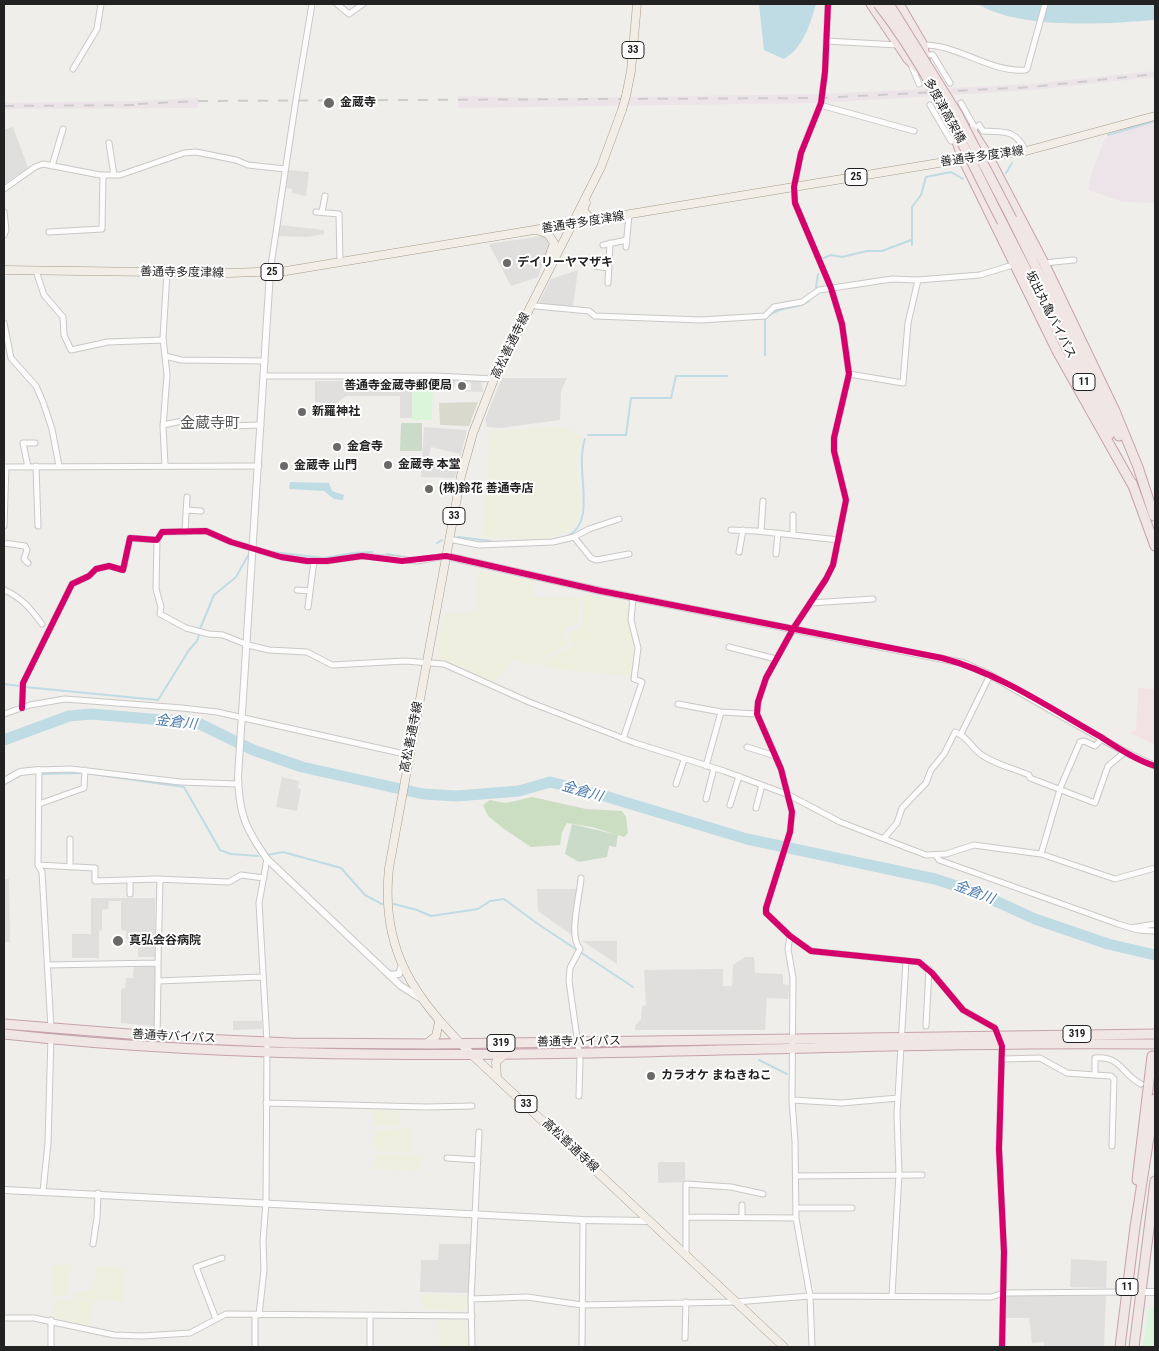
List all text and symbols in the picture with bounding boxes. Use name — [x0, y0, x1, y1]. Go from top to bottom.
road number: 33 — [622, 42, 644, 58]
street label: 多度津高架橋 — [920, 76, 968, 146]
marker: 金蔵寺 — [322, 96, 336, 110]
place label: 金蔵寺 — [340, 96, 376, 110]
street label: 善通寺多度津線 — [939, 144, 1025, 170]
road number: 25 — [845, 168, 867, 186]
street label: 善通寺多度津線 — [540, 209, 626, 237]
place label: デイリーヤマザキ — [517, 256, 613, 270]
marker: デイリーヤマザキ — [501, 257, 513, 269]
road number: 25 — [261, 264, 283, 280]
street label: 善通寺多度津線 — [140, 265, 224, 281]
street label: 坂出丸亀バイパス — [1022, 269, 1078, 361]
street label: 高松善通寺線 — [489, 310, 533, 382]
road number: 11 — [1073, 374, 1095, 391]
place label: 善通寺金蔵寺郵便局 — [344, 379, 452, 393]
marker: 善通寺金蔵寺郵便局 — [456, 380, 468, 392]
place label: 新羅神社 — [312, 405, 360, 419]
marker: 新羅神社 — [296, 406, 308, 418]
district label: 金蔵寺町 — [180, 415, 240, 433]
place label: 金倉寺 — [347, 440, 383, 454]
marker: 金倉寺 — [331, 441, 343, 453]
place label: 金蔵寺 本堂 — [398, 458, 461, 472]
place label: 金蔵寺 山門 — [294, 459, 357, 473]
marker: 金蔵寺 本堂 — [382, 459, 394, 471]
marker: 金蔵寺 山門 — [278, 460, 290, 472]
place label: (株)鈴花 善通寺店 — [439, 482, 534, 496]
marker: (株)鈴花 善通寺店 — [423, 483, 435, 495]
road number: 33 — [443, 508, 465, 524]
street label: 高松善通寺線 — [398, 700, 426, 774]
water label: 金倉川 — [154, 712, 198, 734]
water label: 金倉川 — [559, 778, 605, 806]
water label: 金倉川 — [951, 878, 997, 908]
marker: 真弘会谷病院 — [111, 934, 125, 948]
place label: 真弘会谷病院 — [129, 934, 201, 948]
road number: 319 — [1063, 1026, 1091, 1042]
street label: 善通寺バイパス — [132, 1028, 216, 1046]
road number: 319 — [487, 1034, 515, 1052]
street label: 善通寺バイパス — [537, 1034, 621, 1050]
place label: カラオケ まねきねこ — [661, 1069, 772, 1083]
marker: カラオケ まねきねこ — [645, 1070, 657, 1082]
road number: 33 — [515, 1096, 537, 1112]
street label: 高松善通寺線 — [539, 1116, 601, 1176]
road number: 11 — [1116, 1278, 1138, 1295]

